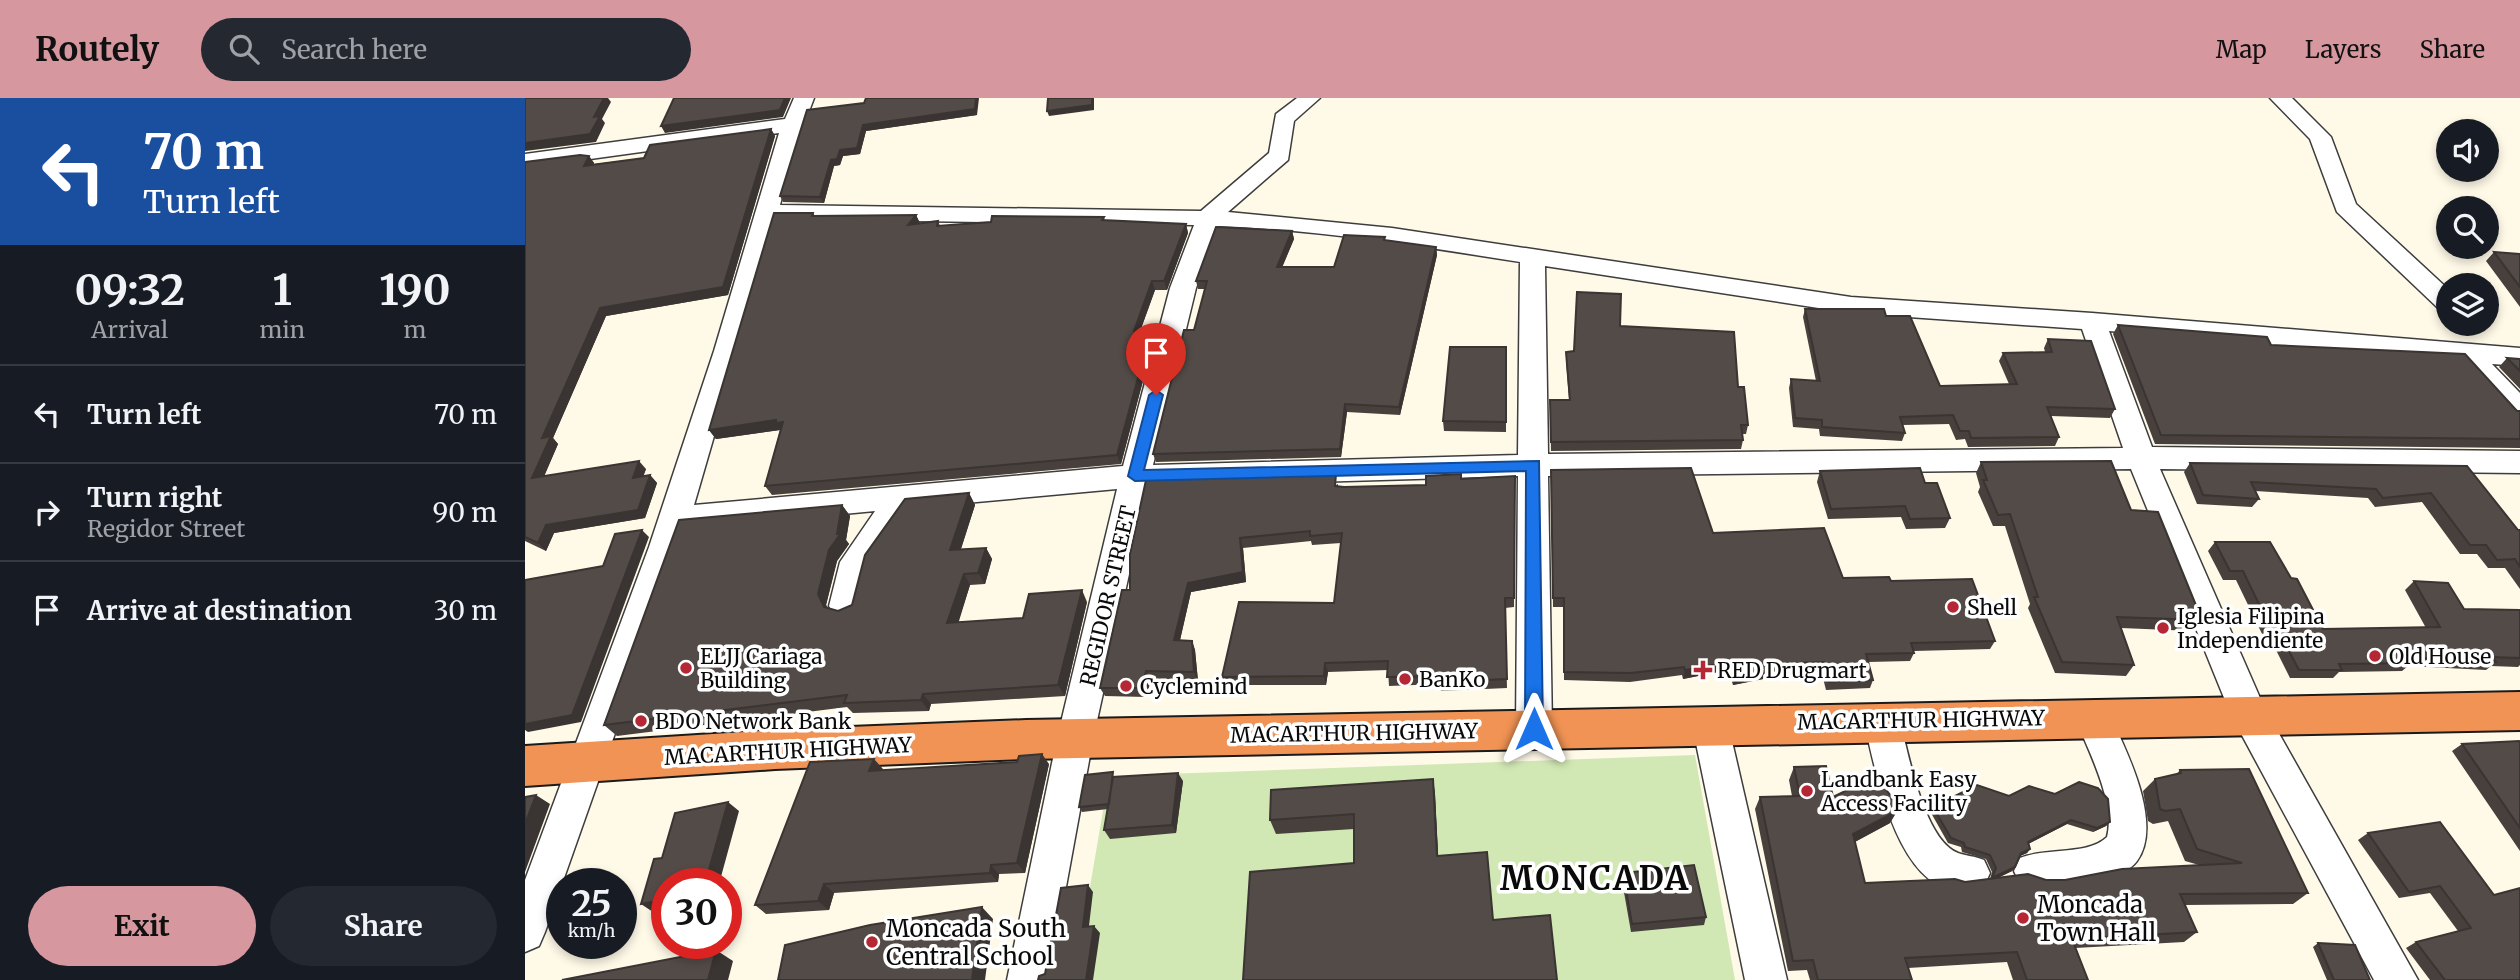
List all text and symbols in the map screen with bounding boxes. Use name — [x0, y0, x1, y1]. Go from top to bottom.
search box — [201, 18, 691, 81]
text: Routely — [35, 29, 159, 70]
icon: search — [225, 30, 263, 68]
text: Search here — [281, 33, 427, 66]
text: Map — [2216, 34, 2267, 65]
text: Layers — [2305, 34, 2381, 65]
text: Share — [2419, 34, 2485, 65]
map controls — [2436, 119, 2499, 336]
button: sound — [2436, 119, 2499, 182]
text: 70 m — [143, 121, 264, 182]
icon: left — [28, 126, 119, 217]
text: Turn left — [143, 182, 280, 222]
button: search — [2436, 196, 2499, 259]
text: 09:32 — [74, 264, 185, 316]
text: 1 — [272, 264, 292, 316]
text: 190 — [379, 264, 451, 316]
button: layers — [2436, 273, 2499, 336]
text: Arrival — [91, 315, 168, 344]
text: min — [259, 315, 305, 344]
text: m — [404, 315, 426, 344]
pin — [1126, 323, 1186, 395]
icon: arrive — [1137, 334, 1175, 372]
icon: left — [28, 395, 66, 433]
text: Turn left — [87, 398, 201, 431]
text: 70 m — [434, 398, 497, 431]
text: Turn right — [87, 481, 222, 514]
icon: right — [28, 493, 66, 531]
text: 90 m — [433, 496, 497, 529]
street label: REGIDOR STREET — [1074, 503, 1142, 689]
text: Regidor Street — [87, 514, 245, 543]
icon: arrive — [28, 591, 66, 629]
text: Arrive at destination — [87, 594, 352, 627]
text: 30 m — [434, 594, 497, 627]
place label: Shell — [1967, 594, 2018, 621]
marker: Shell — [1945, 599, 1961, 615]
place label: Iglesia Filipina Independiente — [2177, 603, 2325, 654]
marker: Iglesia Filipina Independiente — [2155, 620, 2171, 636]
place label: ELJJ Cariaga Building — [700, 643, 822, 694]
place label: Old House — [2389, 643, 2491, 670]
marker: Old House — [2367, 648, 2383, 664]
place label: RED Drugmart — [1717, 657, 1867, 684]
marker: ELJJ Cariaga Building — [678, 660, 694, 676]
marker: RED Drugmart — [1695, 662, 1711, 678]
place label: BanKo — [1419, 666, 1485, 693]
marker: BanKo — [1397, 671, 1413, 687]
place label: Cyclemind — [1140, 673, 1248, 700]
marker: Cyclemind — [1118, 678, 1134, 694]
position arrow — [1497, 692, 1571, 766]
street label: MACARTHUR HIGHWAY — [1797, 704, 2046, 736]
place label: BDO Network Bank — [655, 708, 852, 735]
marker: BDO Network Bank — [633, 713, 649, 729]
street label: MACARTHUR HIGHWAY — [1230, 717, 1479, 749]
street label: MACARTHUR HIGHWAY — [663, 731, 913, 771]
place label: Landbank Easy Access Facility — [1820, 766, 1977, 817]
marker: Landbank Easy Access Facility — [1799, 783, 1815, 799]
district label: MONCADA — [1500, 858, 1690, 899]
speed limit sign: 30 — [651, 868, 742, 959]
text: 25 — [571, 882, 612, 926]
button: Exit — [28, 886, 256, 966]
button: Share — [270, 886, 497, 966]
place label: Moncada Town Hall — [2037, 889, 2156, 948]
marker: Moncada Town Hall — [2015, 910, 2031, 926]
place label: Moncada South Central School — [886, 913, 1066, 972]
text: km/h — [568, 919, 615, 942]
marker: Moncada South Central School — [864, 934, 880, 950]

